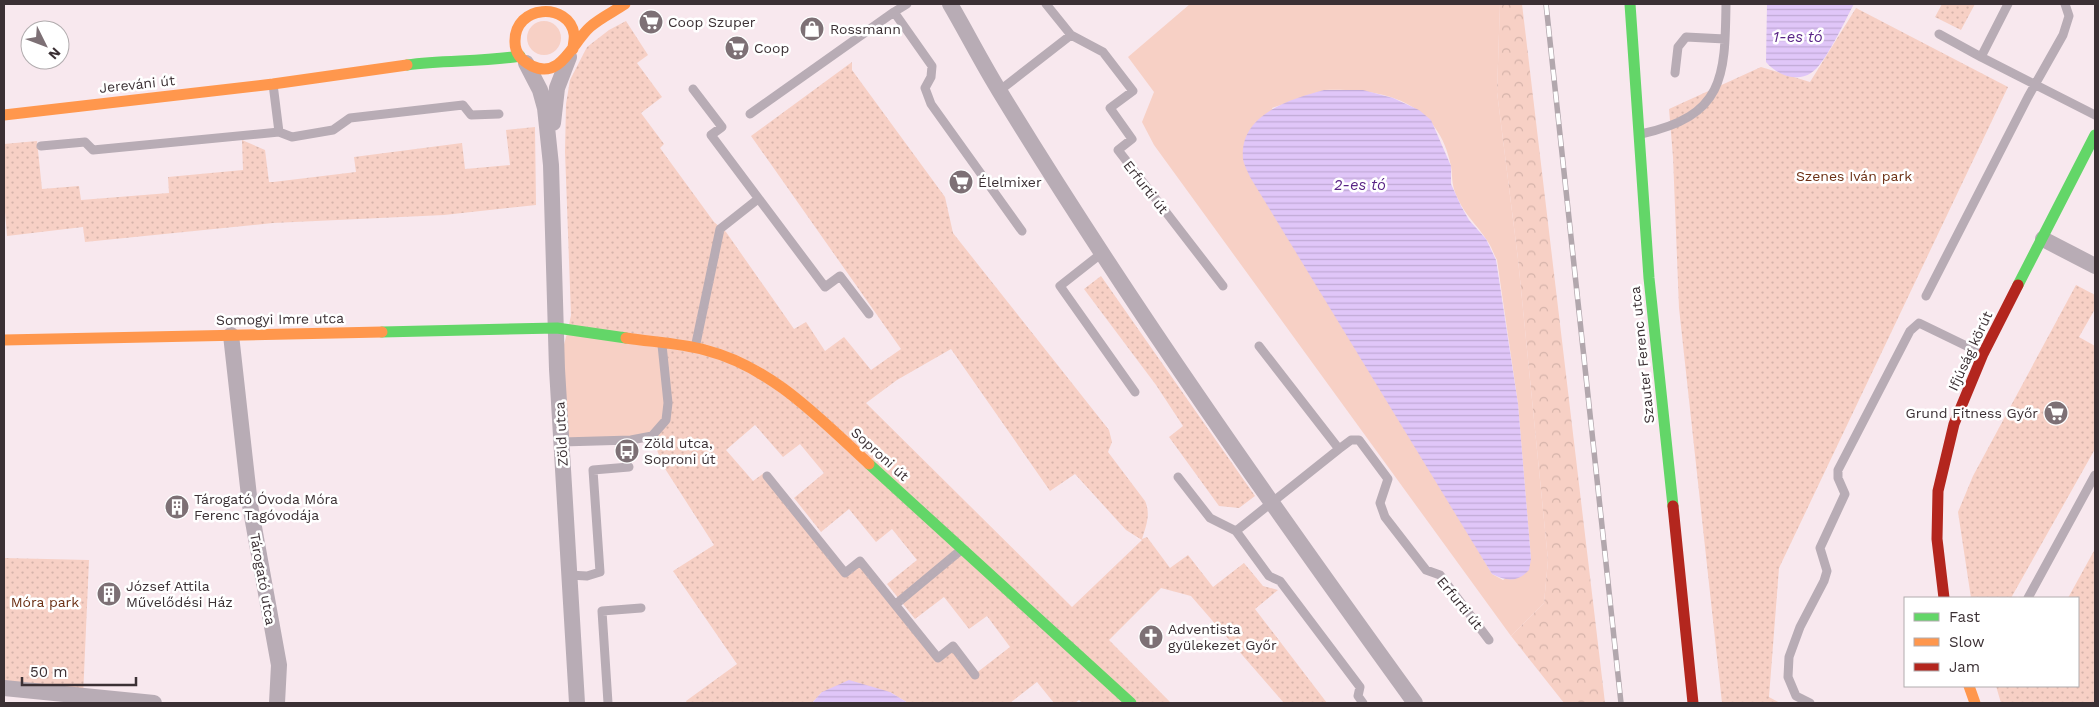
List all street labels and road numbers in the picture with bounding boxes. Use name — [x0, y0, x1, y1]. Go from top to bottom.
street label: Jereváni út — [98, 72, 176, 96]
street label: Erfurti út — [1120, 157, 1172, 217]
street label: Szauter Ferenc utca — [1627, 285, 1657, 424]
street label: Ifjúság körút — [1945, 309, 1995, 393]
street label: Somogyi Imre utca — [216, 310, 344, 328]
street label: Zöld utca — [551, 401, 571, 467]
street label: Soproni út — [848, 424, 912, 484]
street label: Tárogató utca — [247, 532, 279, 626]
street label: Erfurti út — [1434, 574, 1486, 633]

